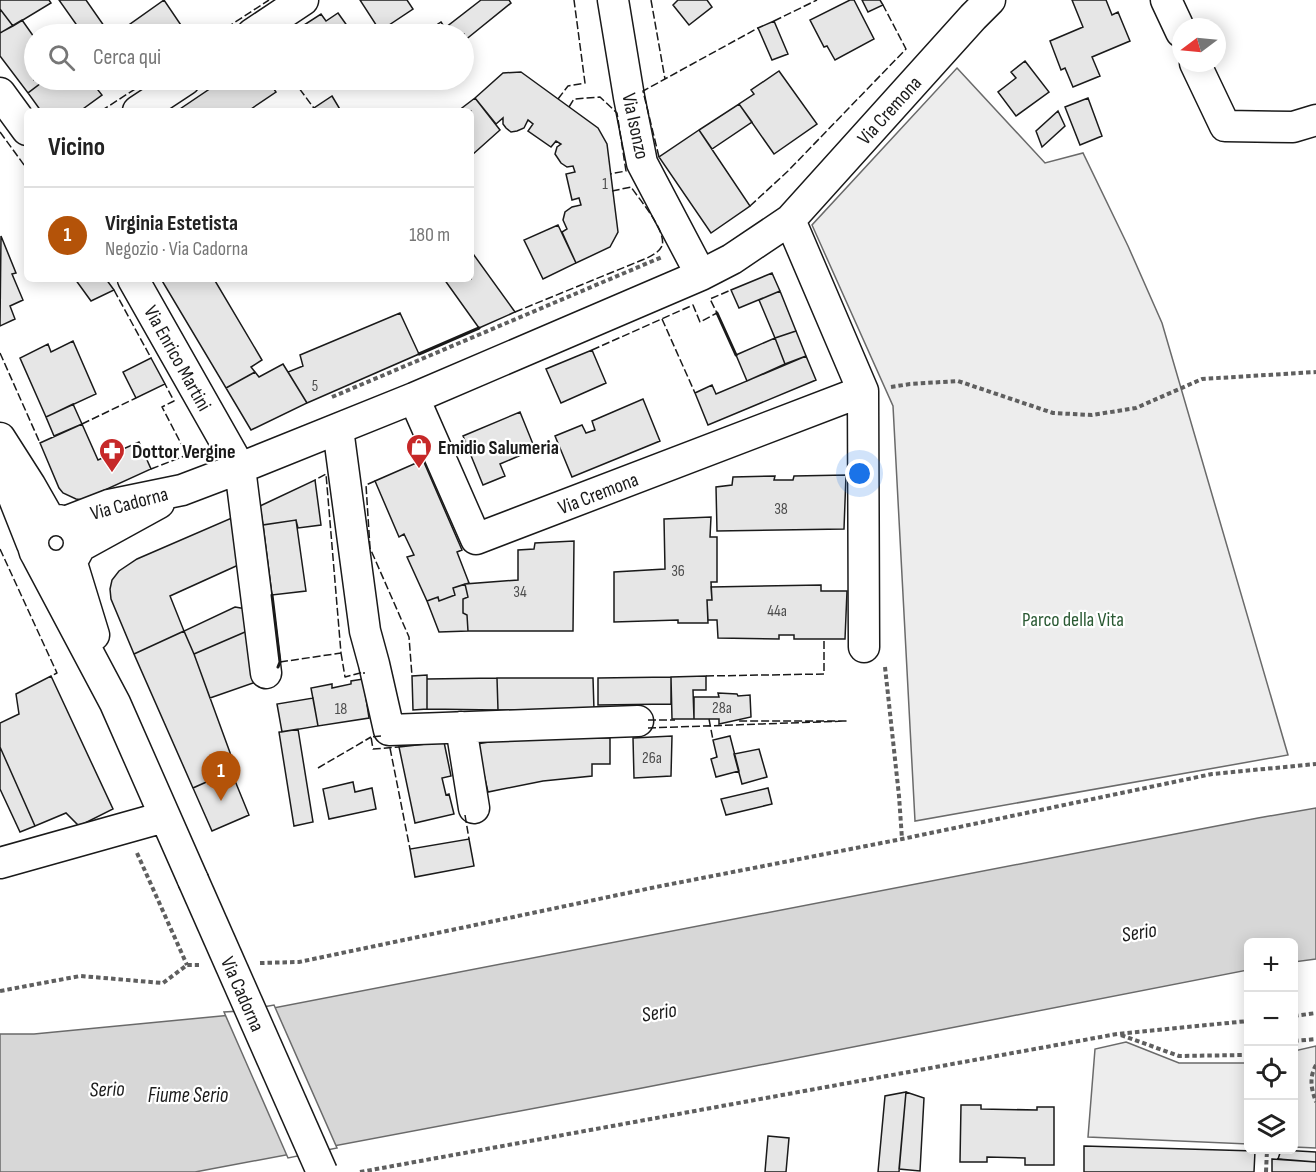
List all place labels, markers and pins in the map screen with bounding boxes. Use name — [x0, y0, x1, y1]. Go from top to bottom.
shop icon: Emidio Salumeria — [404, 432, 434, 470]
pharmacy icon: Dottor Vergine — [97, 436, 127, 474]
place label: Emidio Salumeria — [438, 436, 559, 460]
place label: Dottor Vergine — [132, 440, 236, 464]
pin: 1 — [202, 752, 240, 801]

